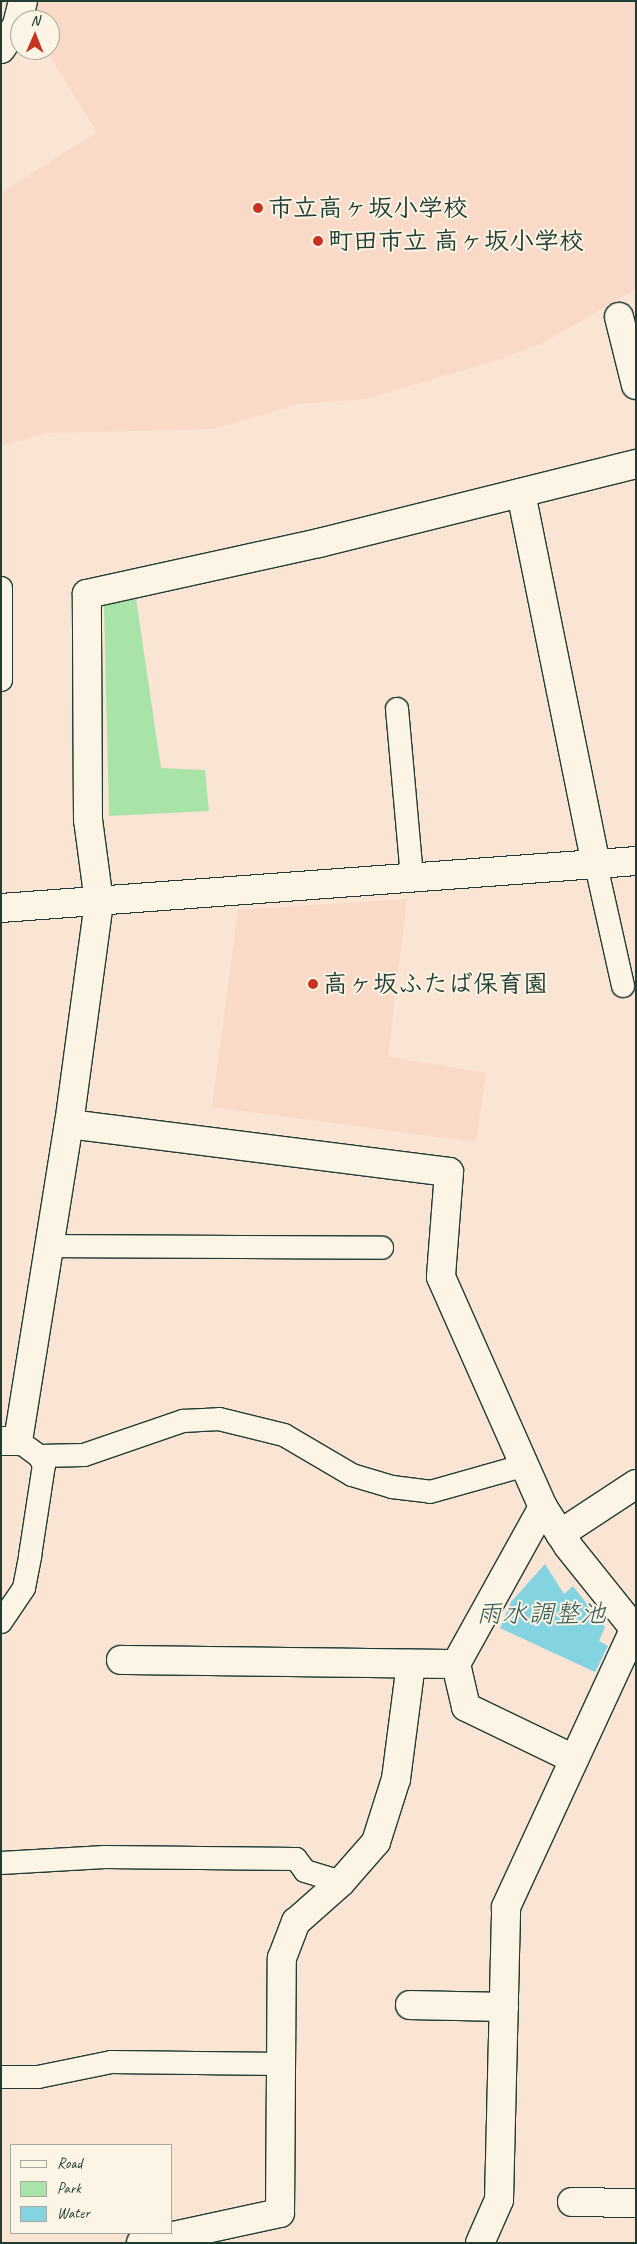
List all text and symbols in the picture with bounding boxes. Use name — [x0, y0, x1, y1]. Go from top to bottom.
north arrow — [10, 10, 60, 60]
text: N — [31, 12, 40, 29]
place label: 市立高ヶ坂小学校 — [268, 193, 468, 223]
marker: 市立高ヶ坂小学校 — [252, 202, 264, 214]
place label: 町田市立 高ヶ坂小学校 — [328, 226, 584, 256]
marker: 町田市立 高ヶ坂小学校 — [312, 235, 324, 247]
place label: 高ヶ坂ふたば保育園 — [323, 969, 548, 999]
marker: 高ヶ坂ふたば保育園 — [307, 978, 319, 990]
water label: 雨水調整池 — [476, 1598, 606, 1630]
legend — [10, 2144, 172, 2234]
text: Road — [57, 2154, 82, 2173]
text: Park — [57, 2179, 81, 2198]
text: Water — [57, 2204, 90, 2223]

